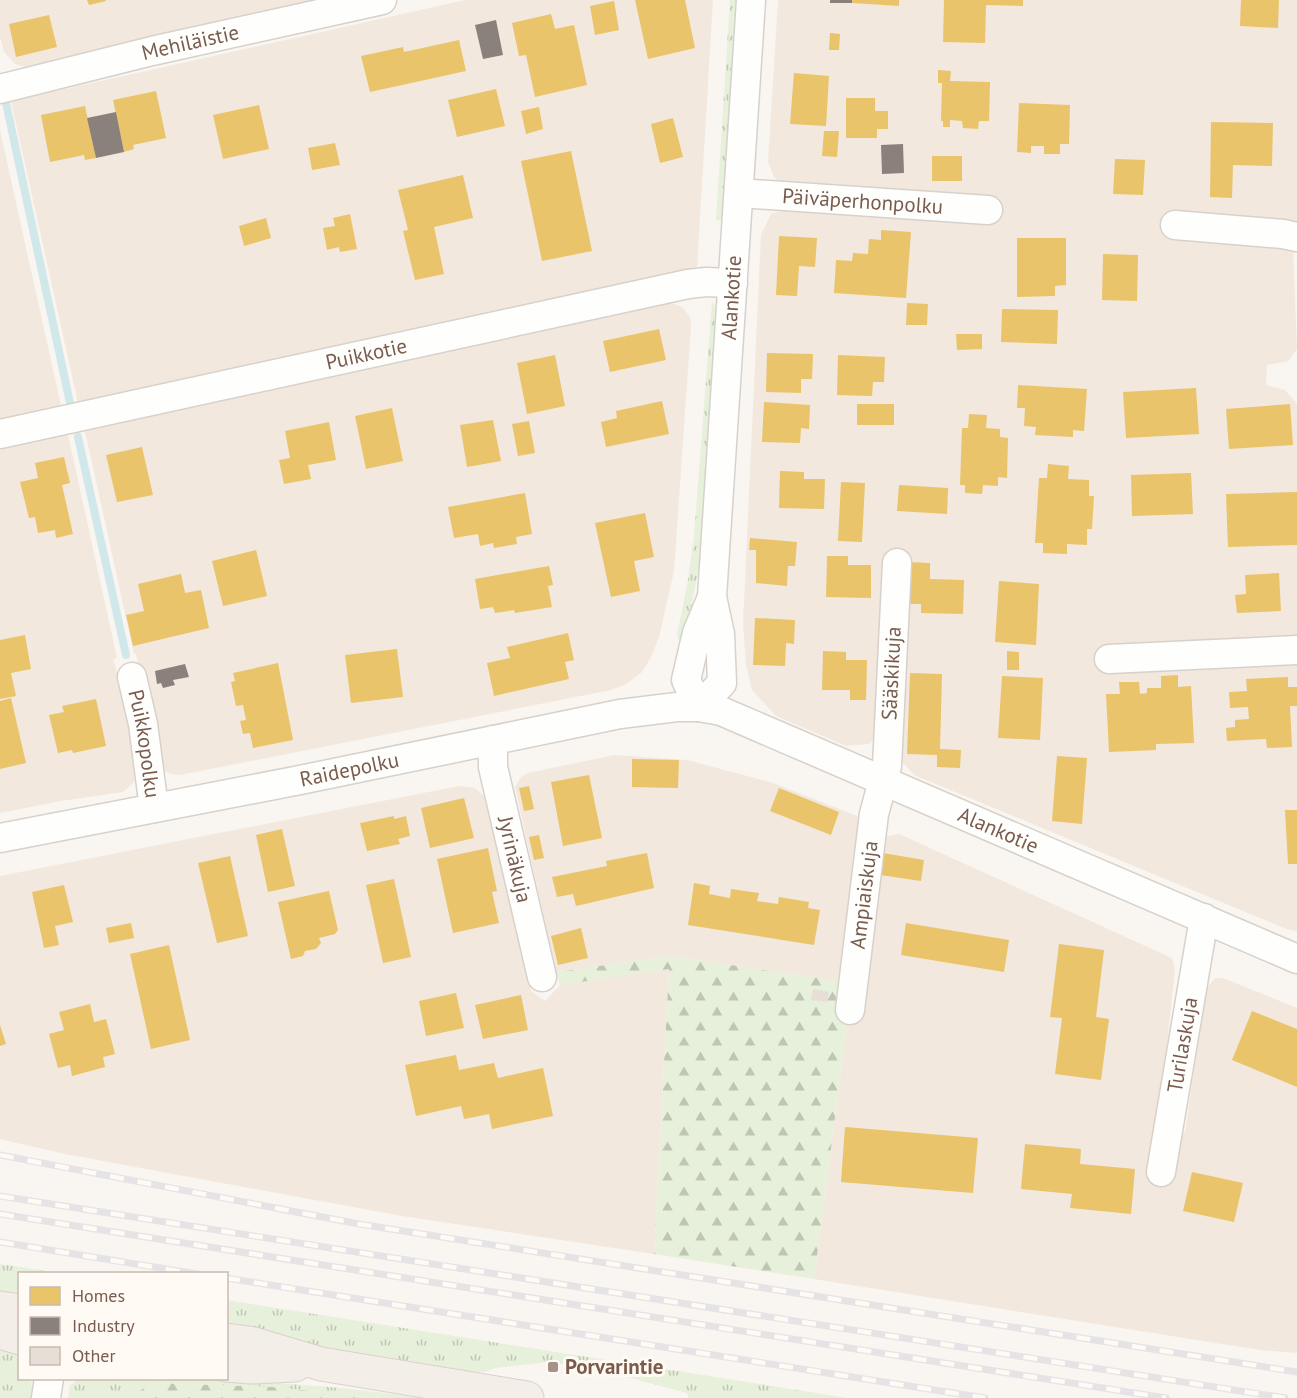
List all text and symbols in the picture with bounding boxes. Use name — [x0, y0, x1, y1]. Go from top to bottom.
street label: Mehiläistie — [139, 18, 241, 66]
street label: Päiväperhonpolku — [781, 182, 944, 220]
street label: Alankotie — [715, 255, 747, 341]
street label: Puikkotie — [323, 332, 409, 376]
street label: Sääskikuja — [875, 626, 907, 721]
street label: Puikkopolku — [122, 687, 167, 799]
street label: Raidepolku — [297, 746, 401, 793]
street label: Alankotie — [954, 801, 1043, 859]
street label: Jyrinäkuja — [492, 812, 538, 905]
street label: Ampiaiskuja — [844, 839, 884, 950]
street label: Turilaskuja — [1161, 995, 1203, 1094]
legend — [18, 1272, 228, 1380]
text: Homes — [72, 1284, 125, 1307]
text: Industry — [72, 1314, 135, 1337]
text: Other — [72, 1344, 116, 1367]
place label: Porvarintie — [565, 1353, 663, 1380]
marker: Porvarintie — [546, 1360, 560, 1374]

